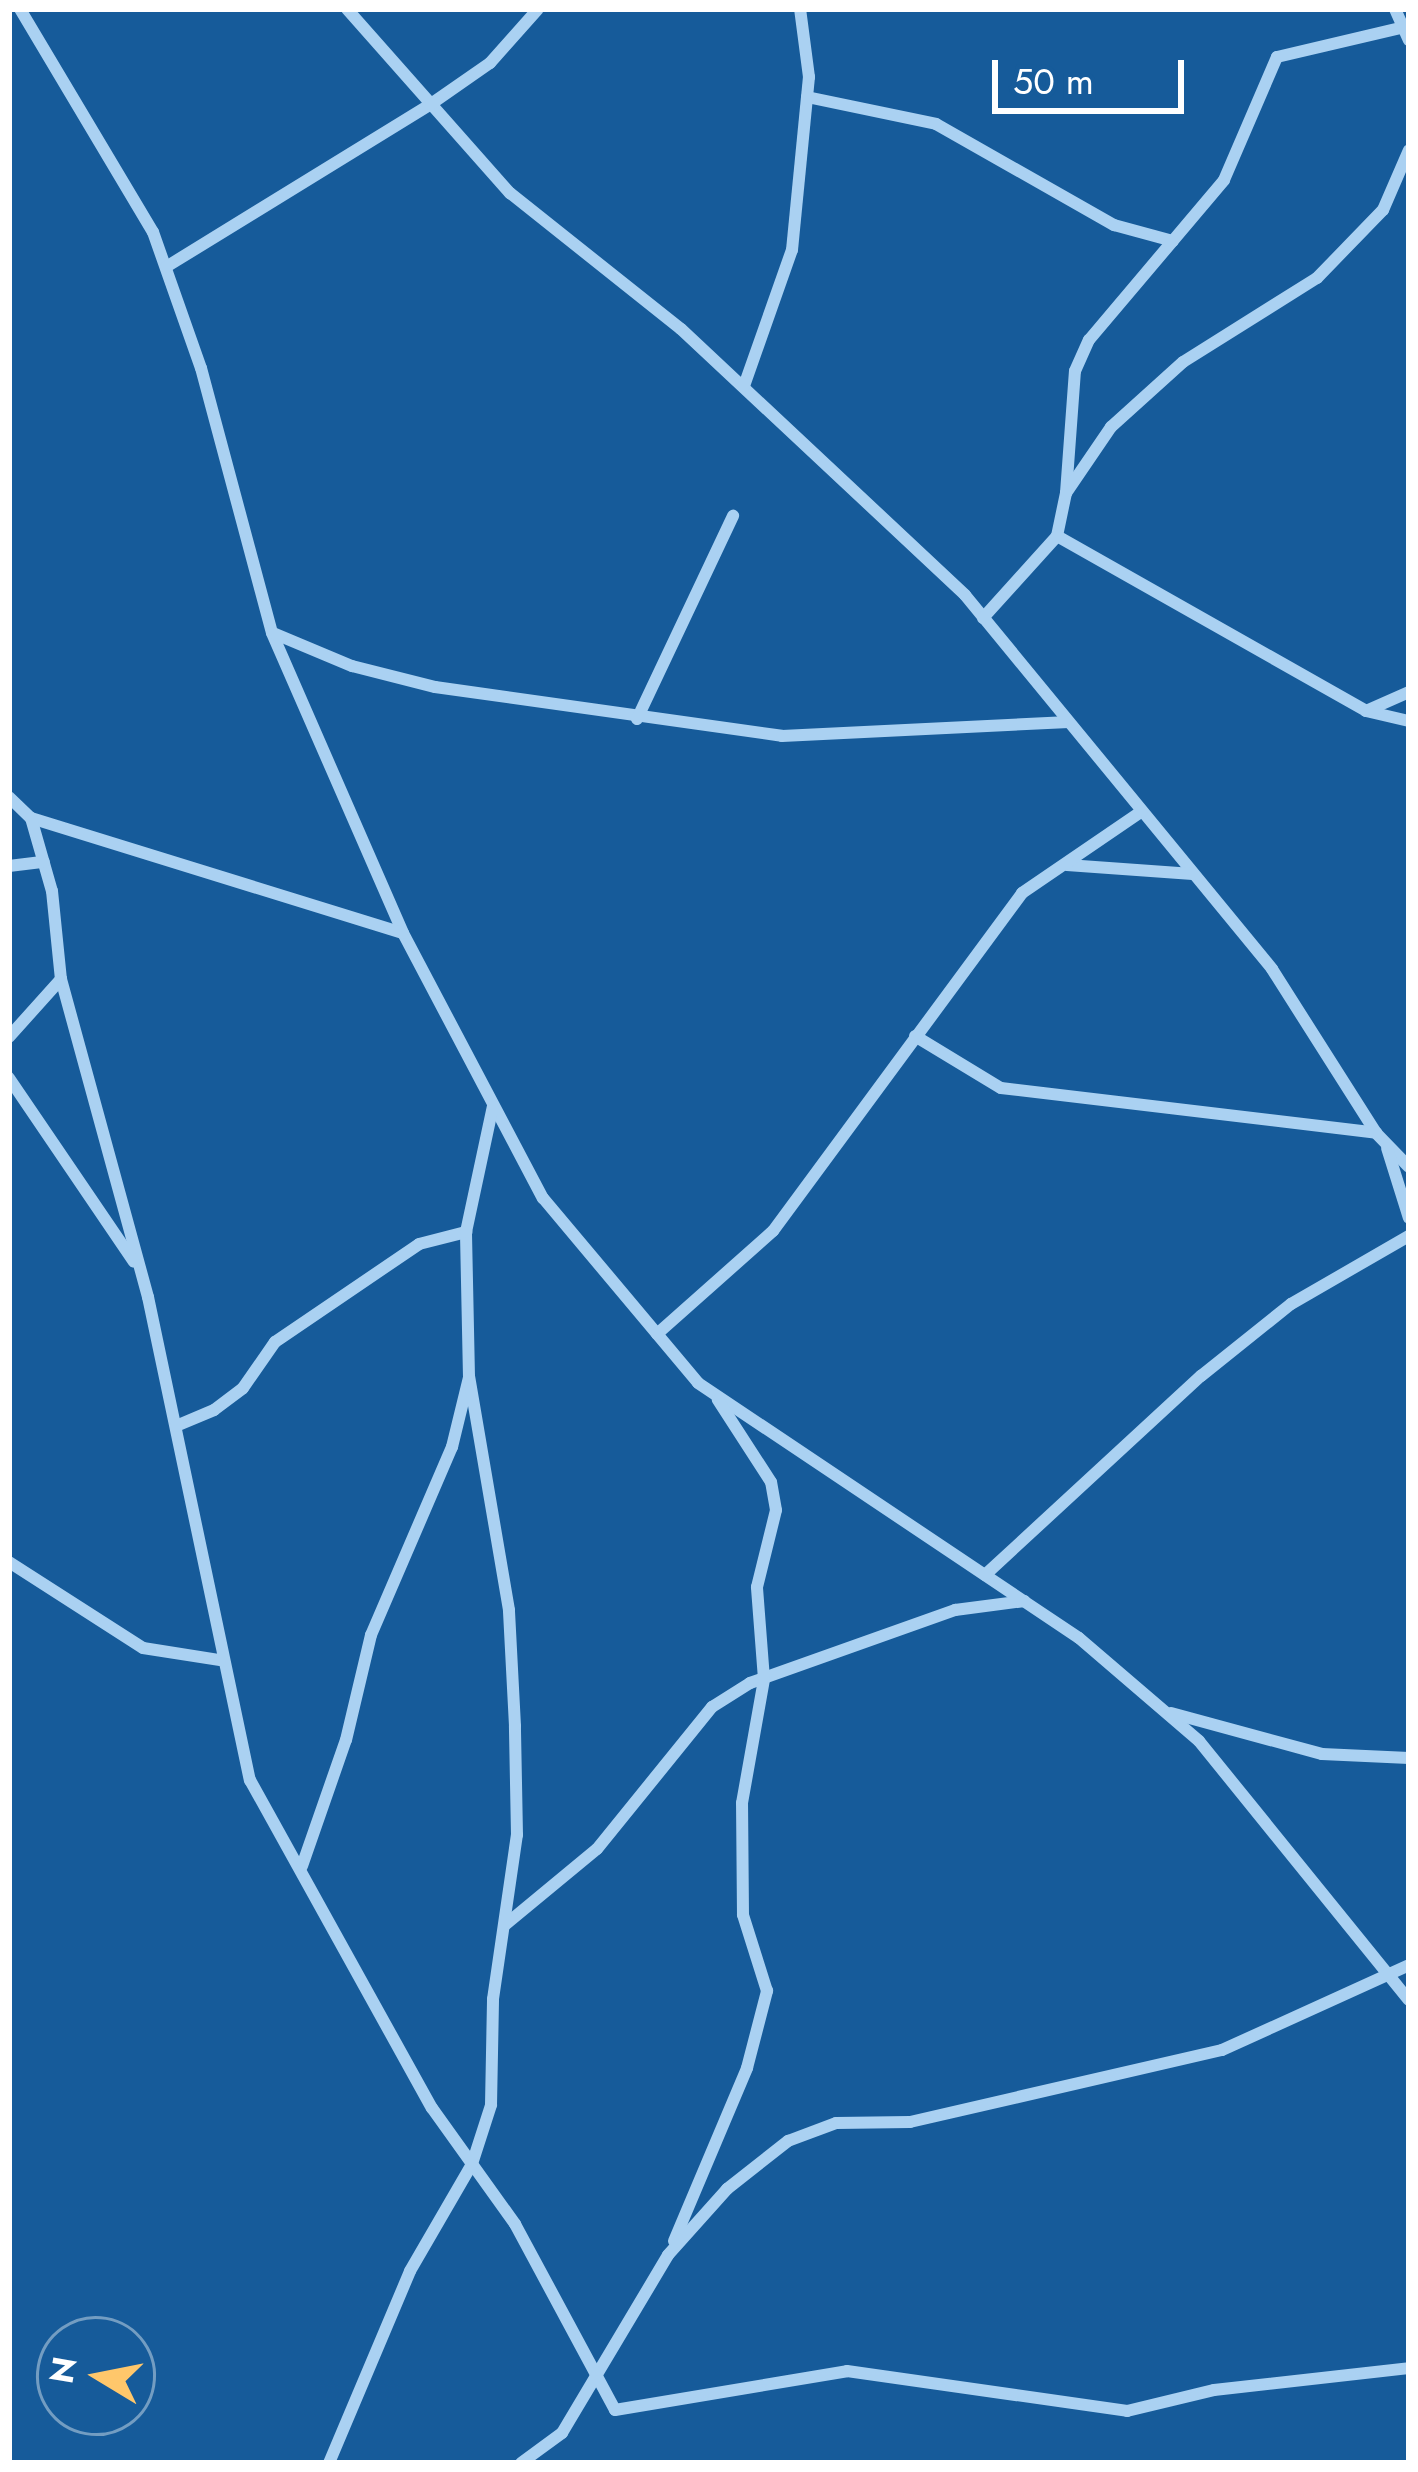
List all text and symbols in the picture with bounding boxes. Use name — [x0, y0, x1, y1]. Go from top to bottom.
scale bar — [998, 36, 1190, 110]
text: 50 m — [1013, 55, 1094, 107]
north arrow — [36, 2316, 156, 2436]
text: N — [38, 2353, 88, 2387]

